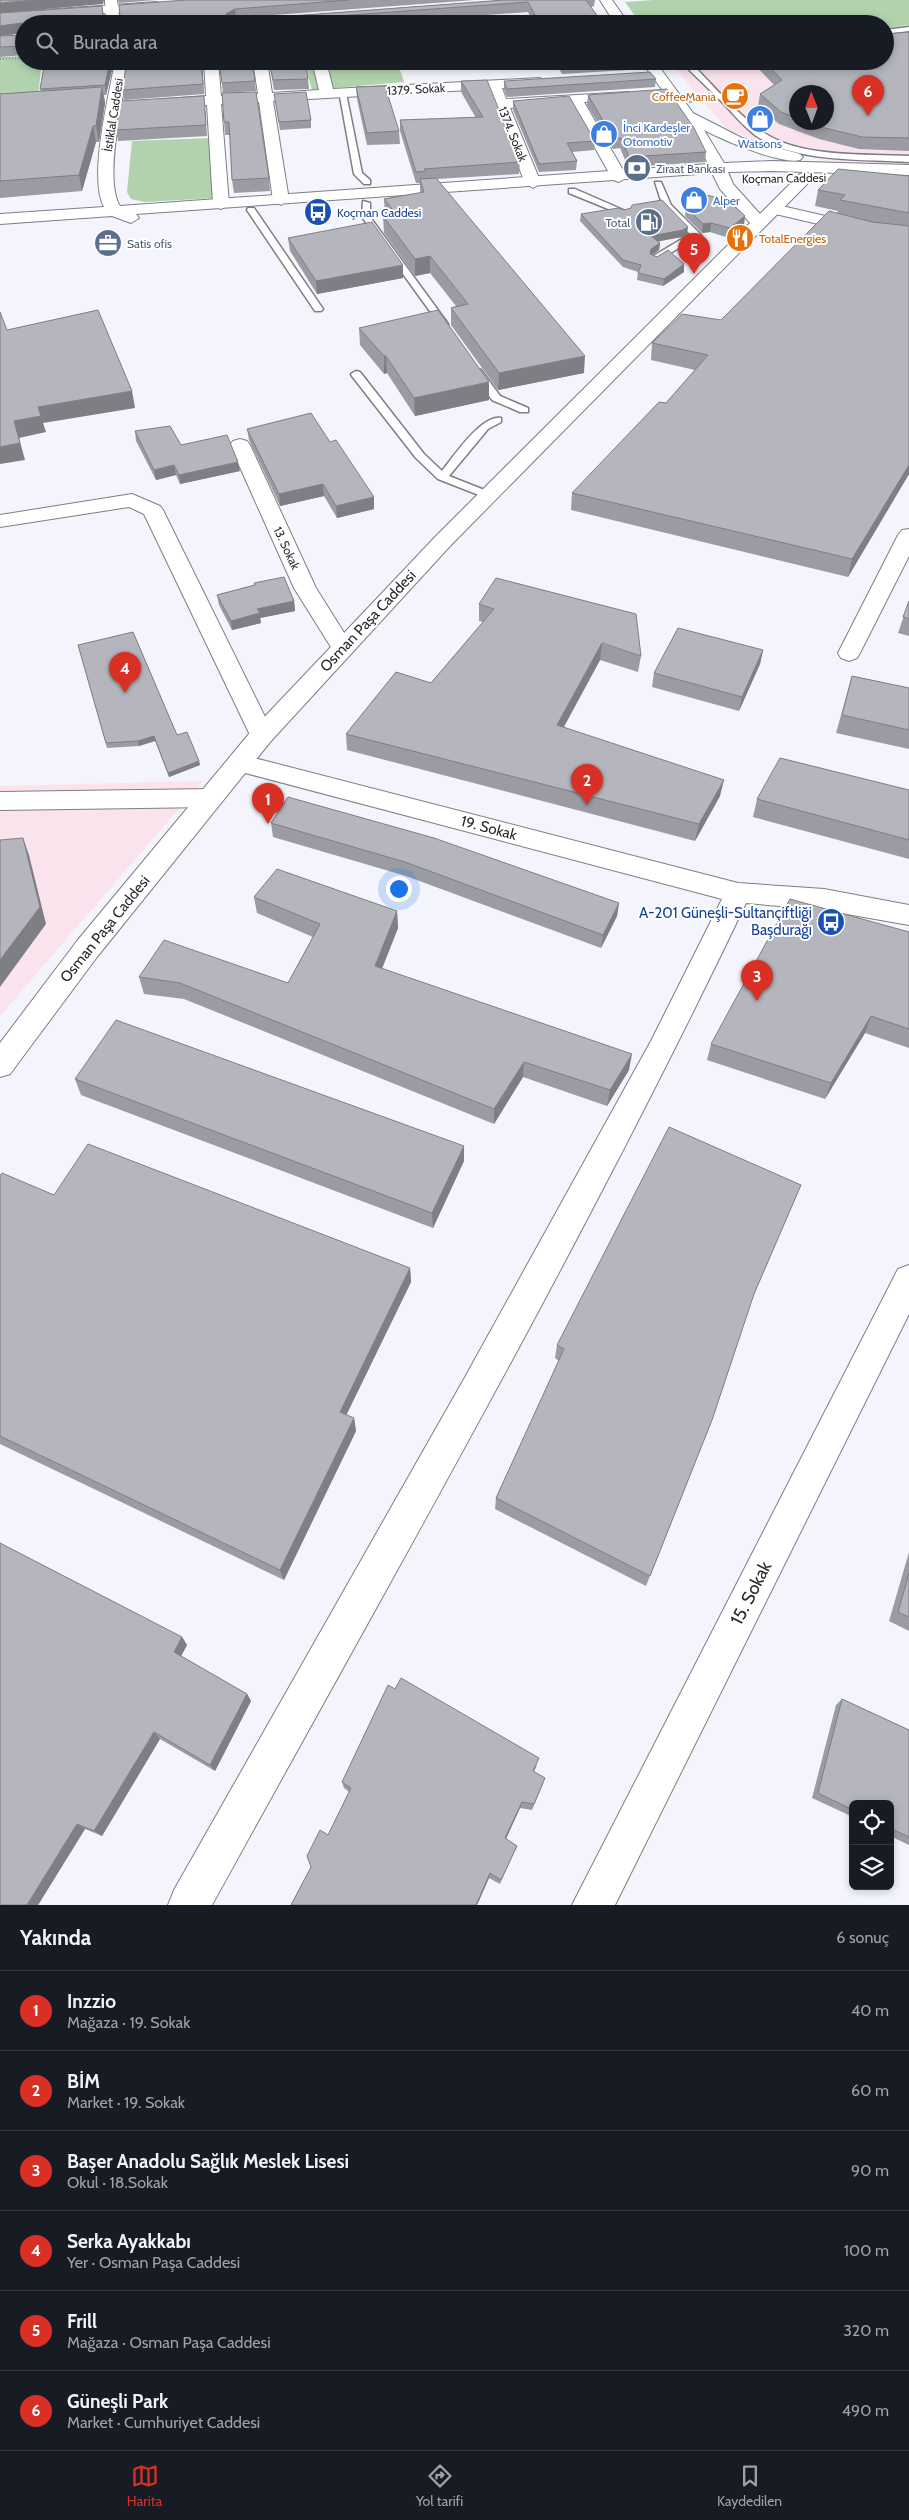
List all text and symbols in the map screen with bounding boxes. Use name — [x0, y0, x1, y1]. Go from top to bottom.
search box — [15, 15, 894, 70]
icon: search — [33, 29, 61, 57]
text: Burada ara — [73, 31, 157, 54]
pin: 6 — [852, 75, 884, 116]
street label: İstiklal Caddesi — [100, 77, 126, 153]
street label: 1379. Sokak — [387, 80, 446, 98]
cafe icon: CoffeeMania — [720, 81, 750, 111]
north arrow — [789, 85, 834, 130]
place label: CoffeeMania — [652, 89, 716, 104]
street label: 1374. Sokak — [495, 104, 531, 164]
shop icon: Watsons — [745, 104, 775, 134]
shop icon: İnci Kardeşler Otomotiv — [589, 119, 619, 149]
place label: İnci Kardeşler Otomotiv — [623, 120, 690, 149]
place label: Watsons — [738, 136, 782, 151]
bank icon: Ziraat Bankası — [622, 153, 652, 183]
place label: Ziraat Bankası — [656, 161, 725, 176]
street label: Koçman Caddesi — [742, 170, 826, 186]
shop icon: Alper — [679, 185, 709, 215]
place label: Alper — [713, 193, 740, 208]
bus stop icon: Koçman Caddesi — [303, 197, 333, 227]
place label: Koçman Caddesi — [337, 205, 421, 220]
fuel station icon: Total — [634, 207, 664, 237]
place label: Total — [605, 215, 630, 230]
restaurant icon: TotalEnergies — [725, 223, 755, 253]
office icon: Satis ofis — [93, 228, 123, 258]
place label: TotalEnergies — [759, 231, 826, 246]
pin: 5 — [678, 233, 710, 274]
place label: Satis ofis — [127, 236, 172, 251]
street label: 13. Sokak — [271, 524, 304, 572]
street label: Osman Paşa Caddesi — [316, 566, 420, 676]
pin: 4 — [109, 652, 141, 693]
pin: 2 — [571, 764, 603, 805]
pin: 1 — [252, 783, 284, 824]
street label: 19. Sokak — [459, 812, 519, 844]
street label: Osman Paşa Caddesi — [56, 872, 154, 986]
your location — [386, 876, 412, 902]
place label: A-201 Güneşli-Sultançiftliği Başdurağı — [639, 904, 812, 939]
bus stop icon: A-201 Güneşli-Sultançiftliği Başdurağı — [816, 907, 846, 937]
pin: 3 — [741, 960, 773, 1001]
street label: 15. Sokak — [726, 1557, 777, 1629]
map controls — [849, 1800, 894, 1890]
button: locate — [849, 1800, 894, 1845]
button: layers — [849, 1845, 894, 1890]
text: Yakında — [20, 1925, 91, 1950]
text: 6 sonuç — [836, 1928, 889, 1947]
text: Inzzio — [67, 1990, 116, 2013]
text: 1 — [33, 2001, 39, 2020]
text: 40 m — [851, 2001, 889, 2020]
text: Mağaza · 19. Sokak — [67, 2013, 190, 2032]
text: BİM — [67, 2070, 100, 2093]
text: 2 — [32, 2081, 40, 2100]
text: 60 m — [851, 2081, 889, 2100]
text: Market · 19. Sokak — [67, 2093, 185, 2112]
text: Başer Anadolu Sağlık Meslek Lisesi — [67, 2150, 349, 2173]
text: 3 — [32, 2161, 40, 2180]
text: 90 m — [851, 2161, 889, 2180]
text: Okul · 18.Sokak — [67, 2173, 168, 2192]
text: Serka Ayakkabı — [67, 2230, 191, 2253]
text: 4 — [31, 2241, 41, 2260]
text: 100 m — [844, 2241, 889, 2260]
text: Yer · Osman Paşa Caddesi — [67, 2253, 240, 2272]
text: Frill — [67, 2310, 97, 2333]
text: 5 — [32, 2321, 40, 2340]
text: 320 m — [843, 2321, 889, 2340]
text: Mağaza · Osman Paşa Caddesi — [67, 2333, 271, 2352]
text: Güneşli Park — [67, 2390, 168, 2413]
text: 6 — [32, 2401, 41, 2420]
text: 490 m — [842, 2401, 889, 2420]
text: Market · Cumhuriyet Caddesi — [67, 2413, 260, 2432]
tab: Harita — [127, 2462, 162, 2510]
tab: Yol tarifi — [416, 2462, 463, 2510]
tab: Kaydedilen — [717, 2462, 782, 2510]

